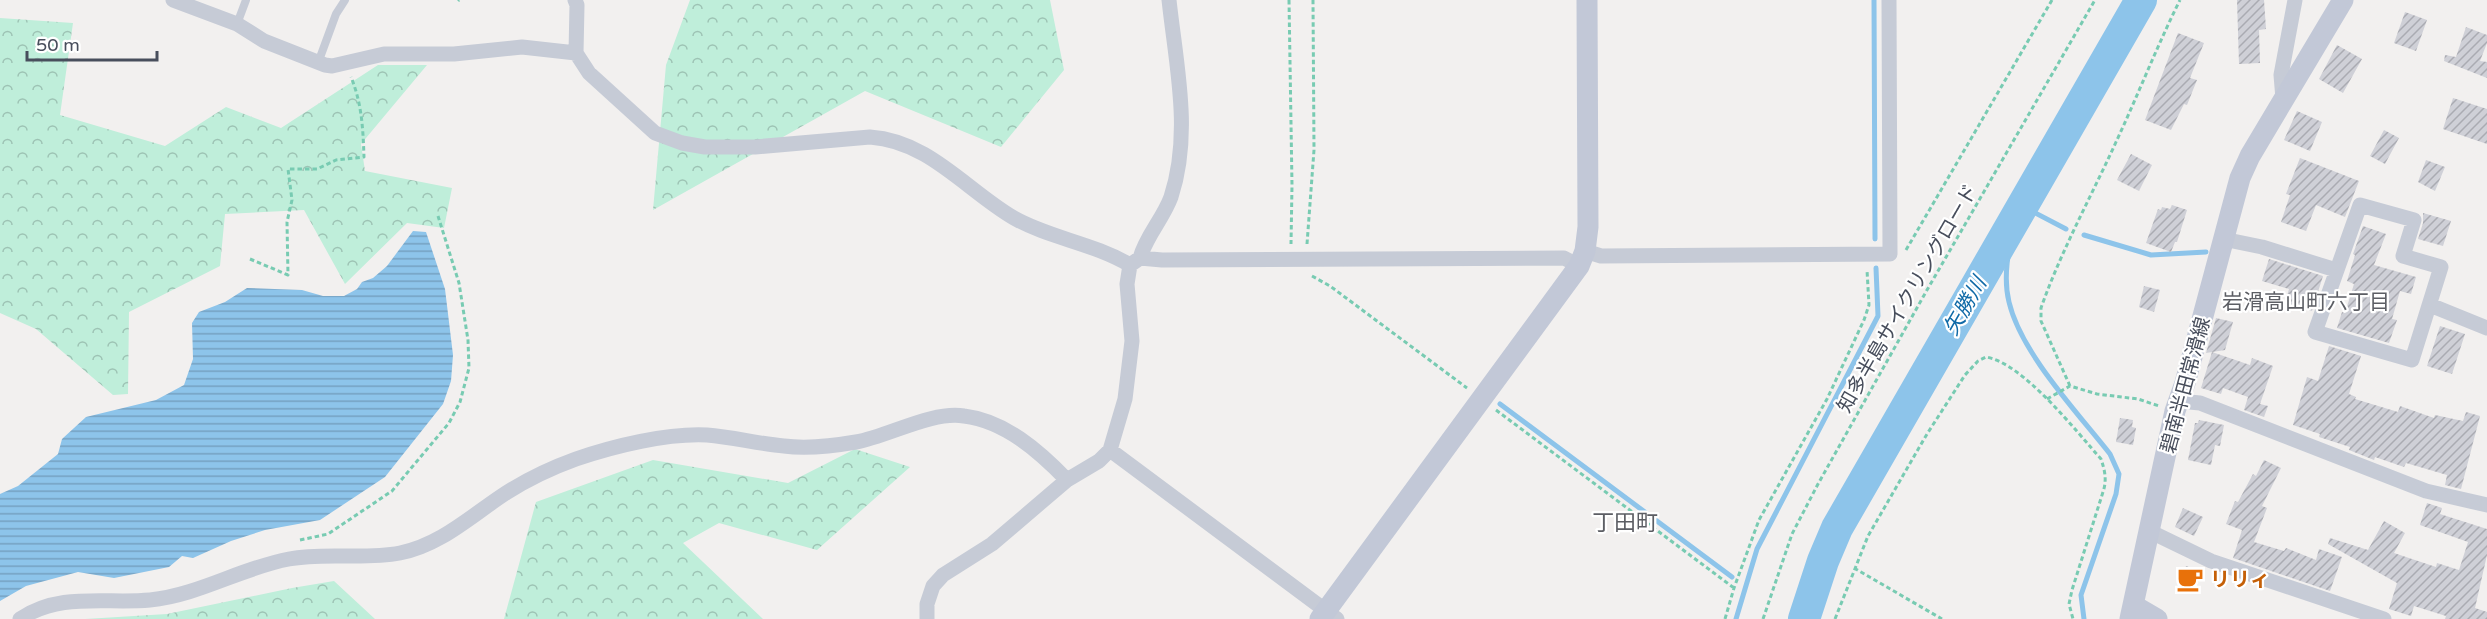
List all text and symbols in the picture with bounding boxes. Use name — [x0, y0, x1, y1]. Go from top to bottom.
scale bar — [27, 24, 158, 62]
text: 50 m — [36, 34, 80, 56]
street label: 知多半島サイクリングロード — [1833, 180, 1983, 417]
water label: 矢勝川 — [1939, 271, 1993, 340]
district label: 岩滑高山町六丁目 — [2222, 290, 2390, 315]
street label: 碧南半田常滑線 — [2156, 315, 2216, 456]
district label: 丁田町 — [1592, 510, 1658, 536]
cafe icon: リリィ — [2175, 564, 2205, 594]
place label: リリィ — [2210, 568, 2270, 592]

